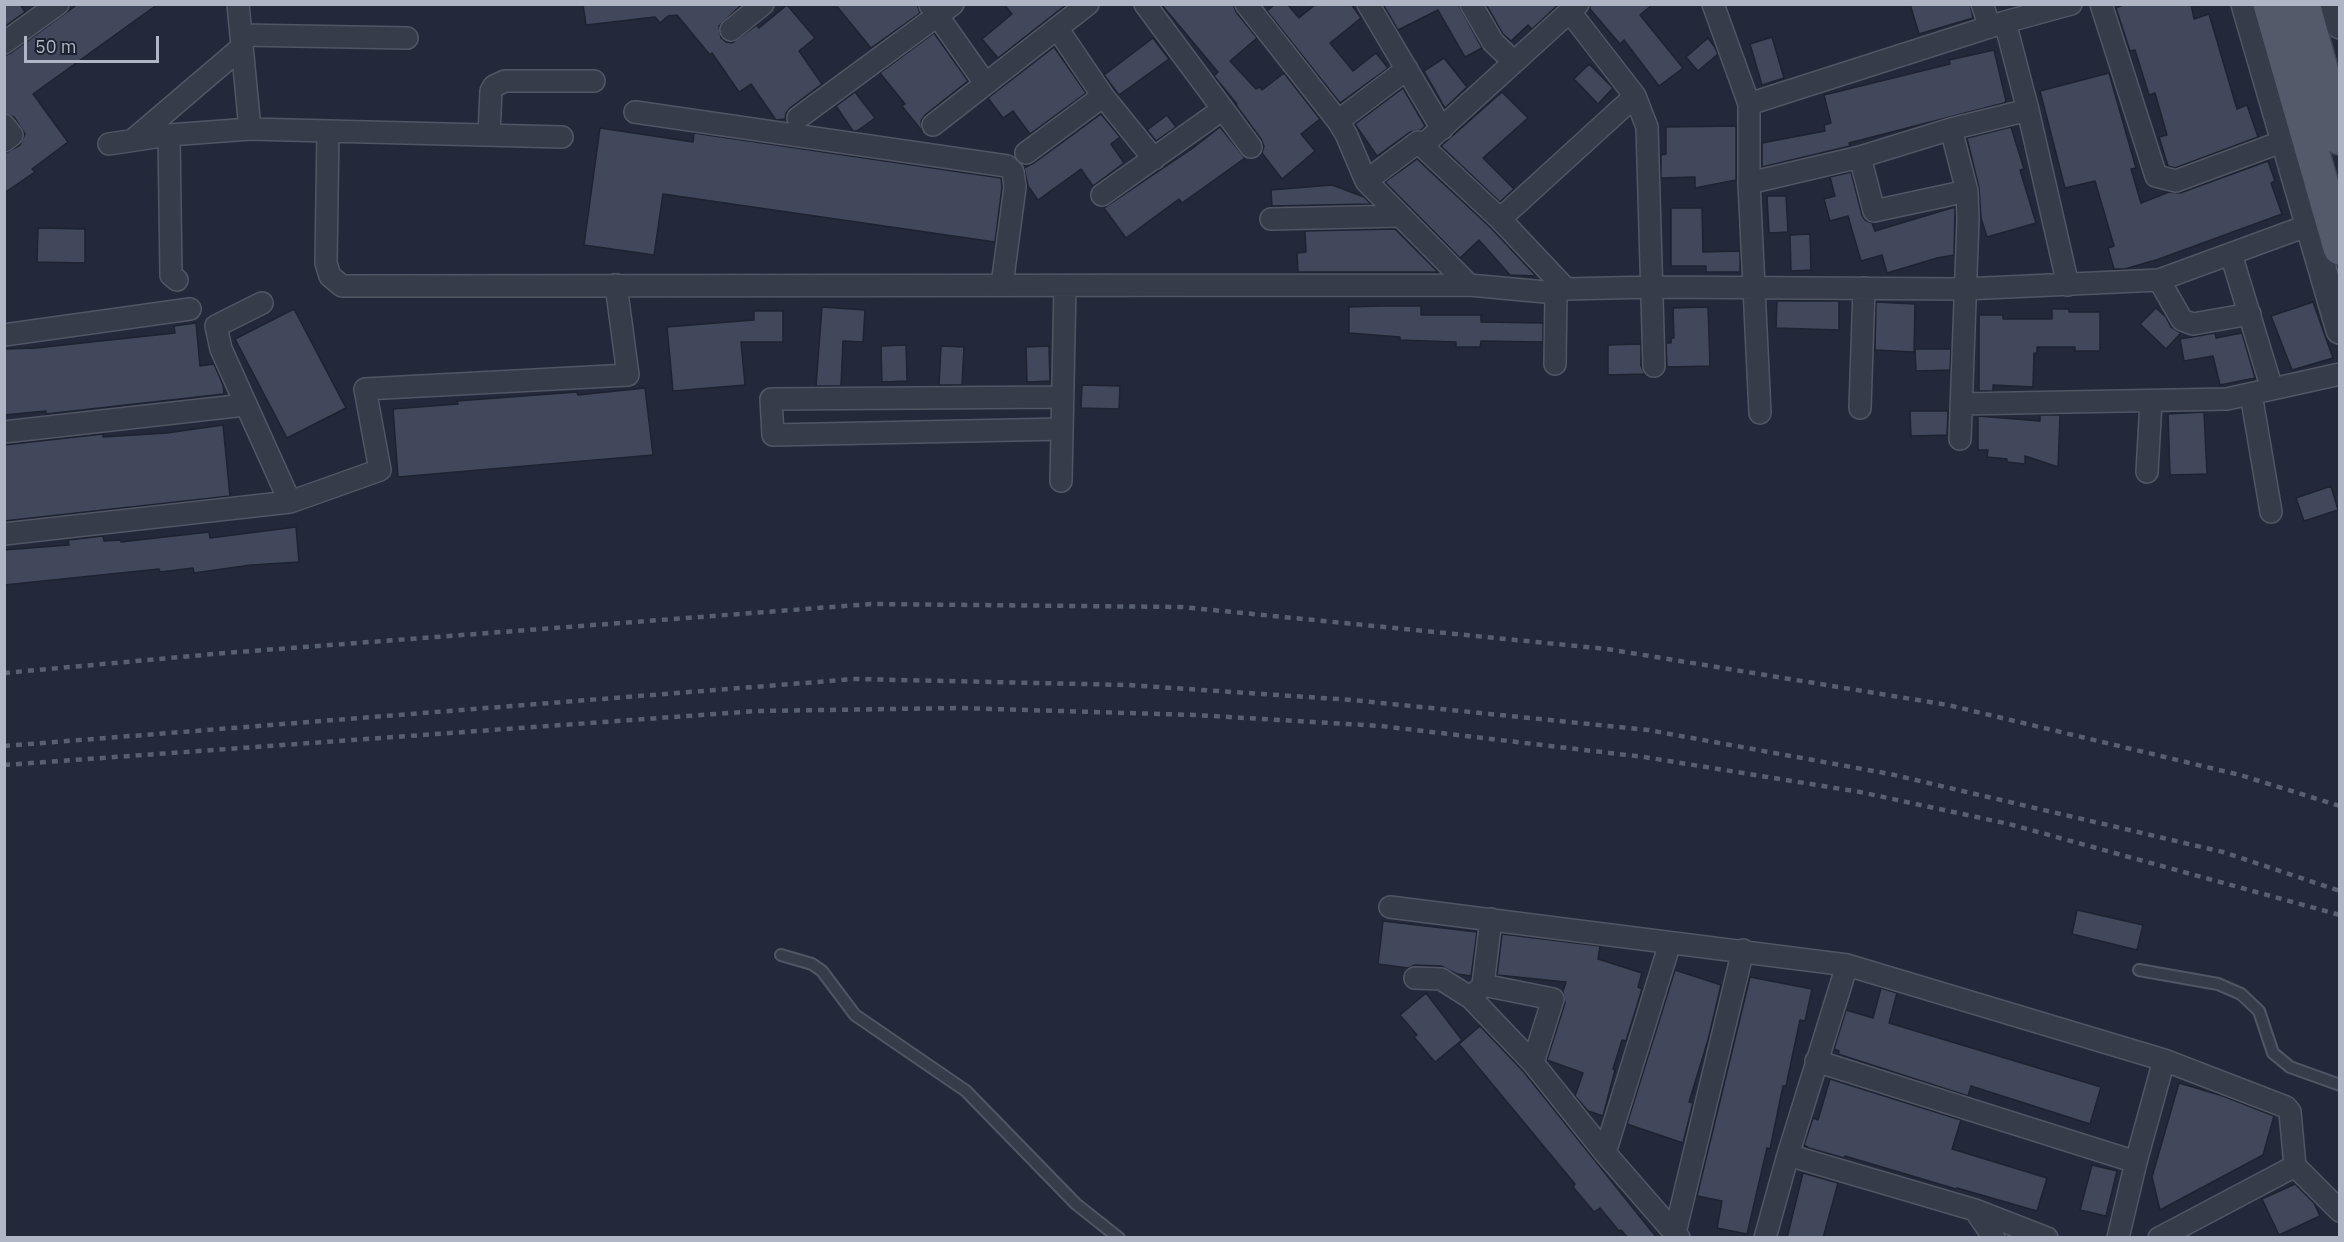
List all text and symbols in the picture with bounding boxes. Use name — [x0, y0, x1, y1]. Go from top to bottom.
scale bar — [27, 24, 162, 62]
text: 50 m — [35, 35, 77, 58]

